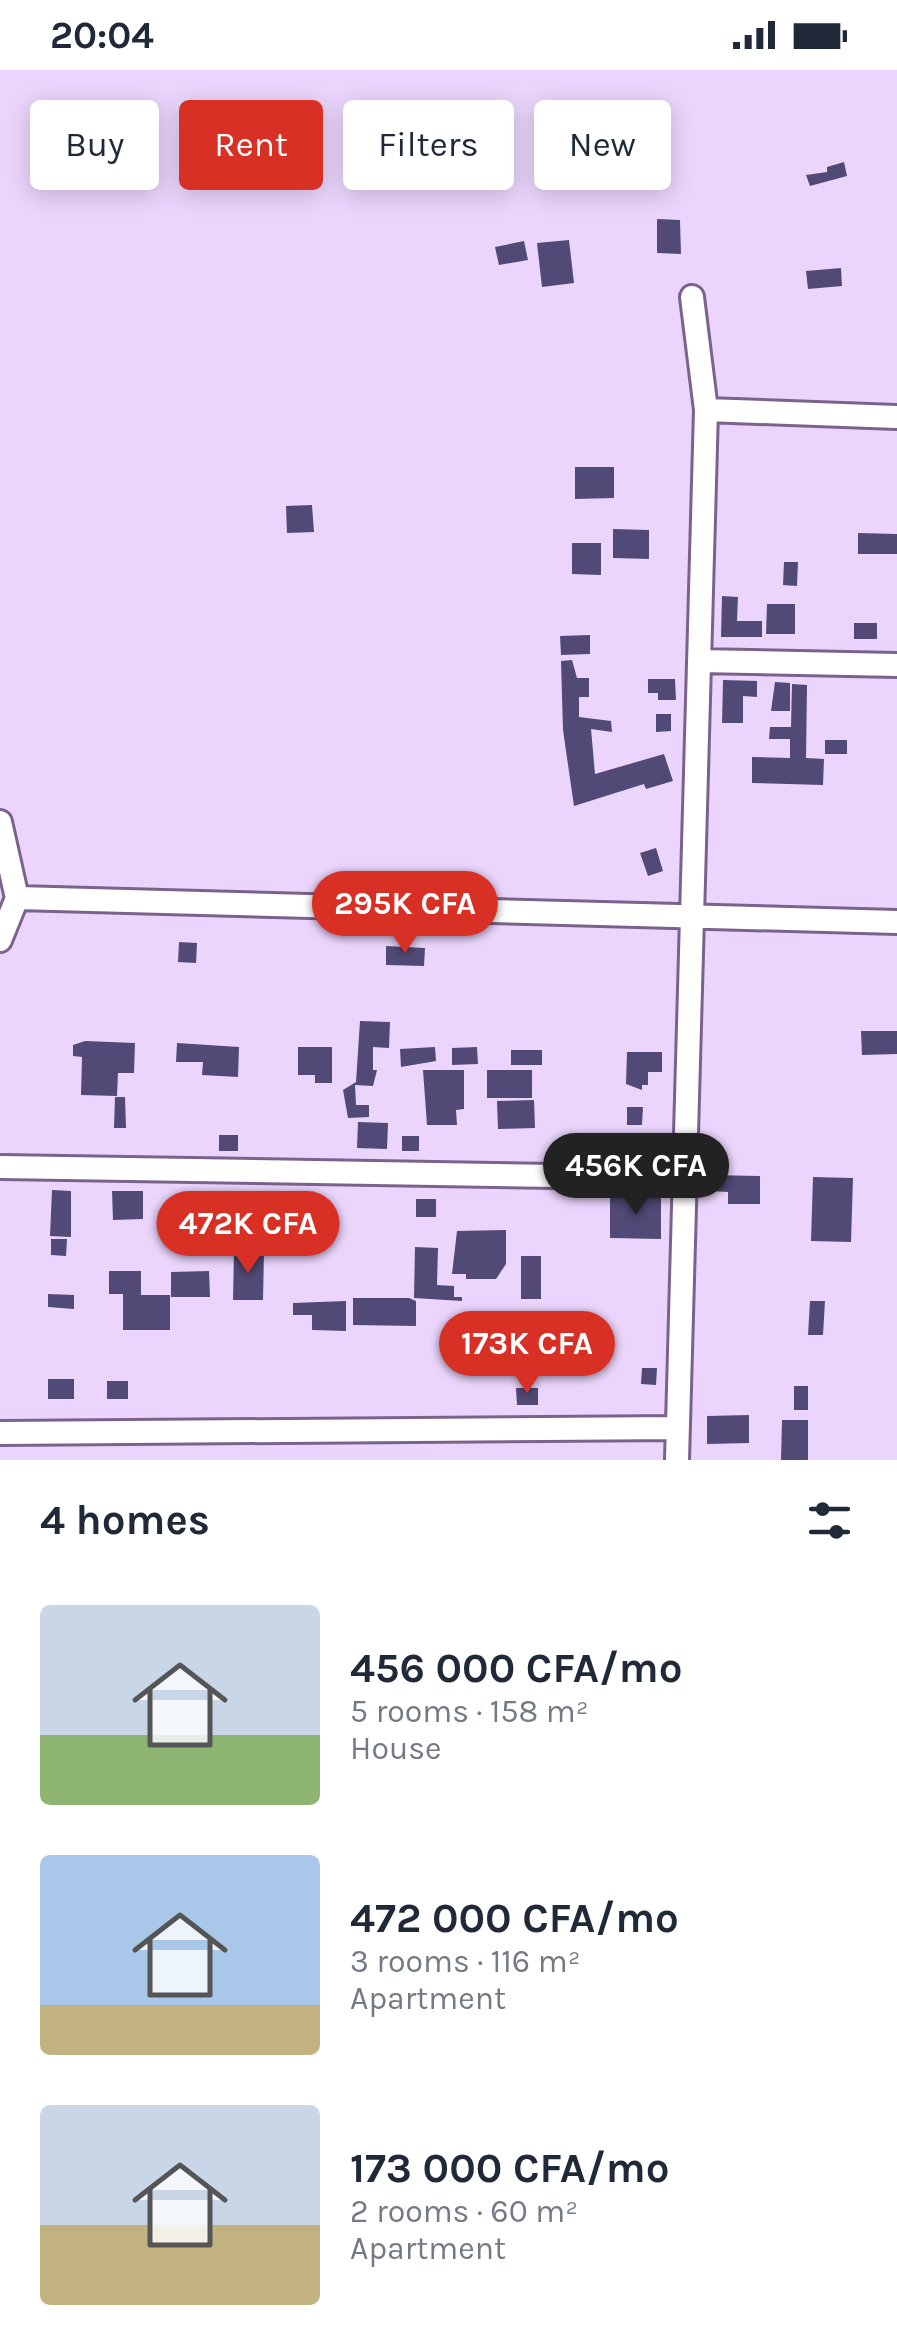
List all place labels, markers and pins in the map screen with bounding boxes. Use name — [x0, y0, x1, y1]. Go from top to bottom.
pin: 295K CFA — [302, 871, 508, 956]
pin: 456K CFA — [533, 1133, 739, 1218]
pin: 472K CFA — [145, 1191, 351, 1276]
pin: 173K CFA — [424, 1311, 630, 1396]

